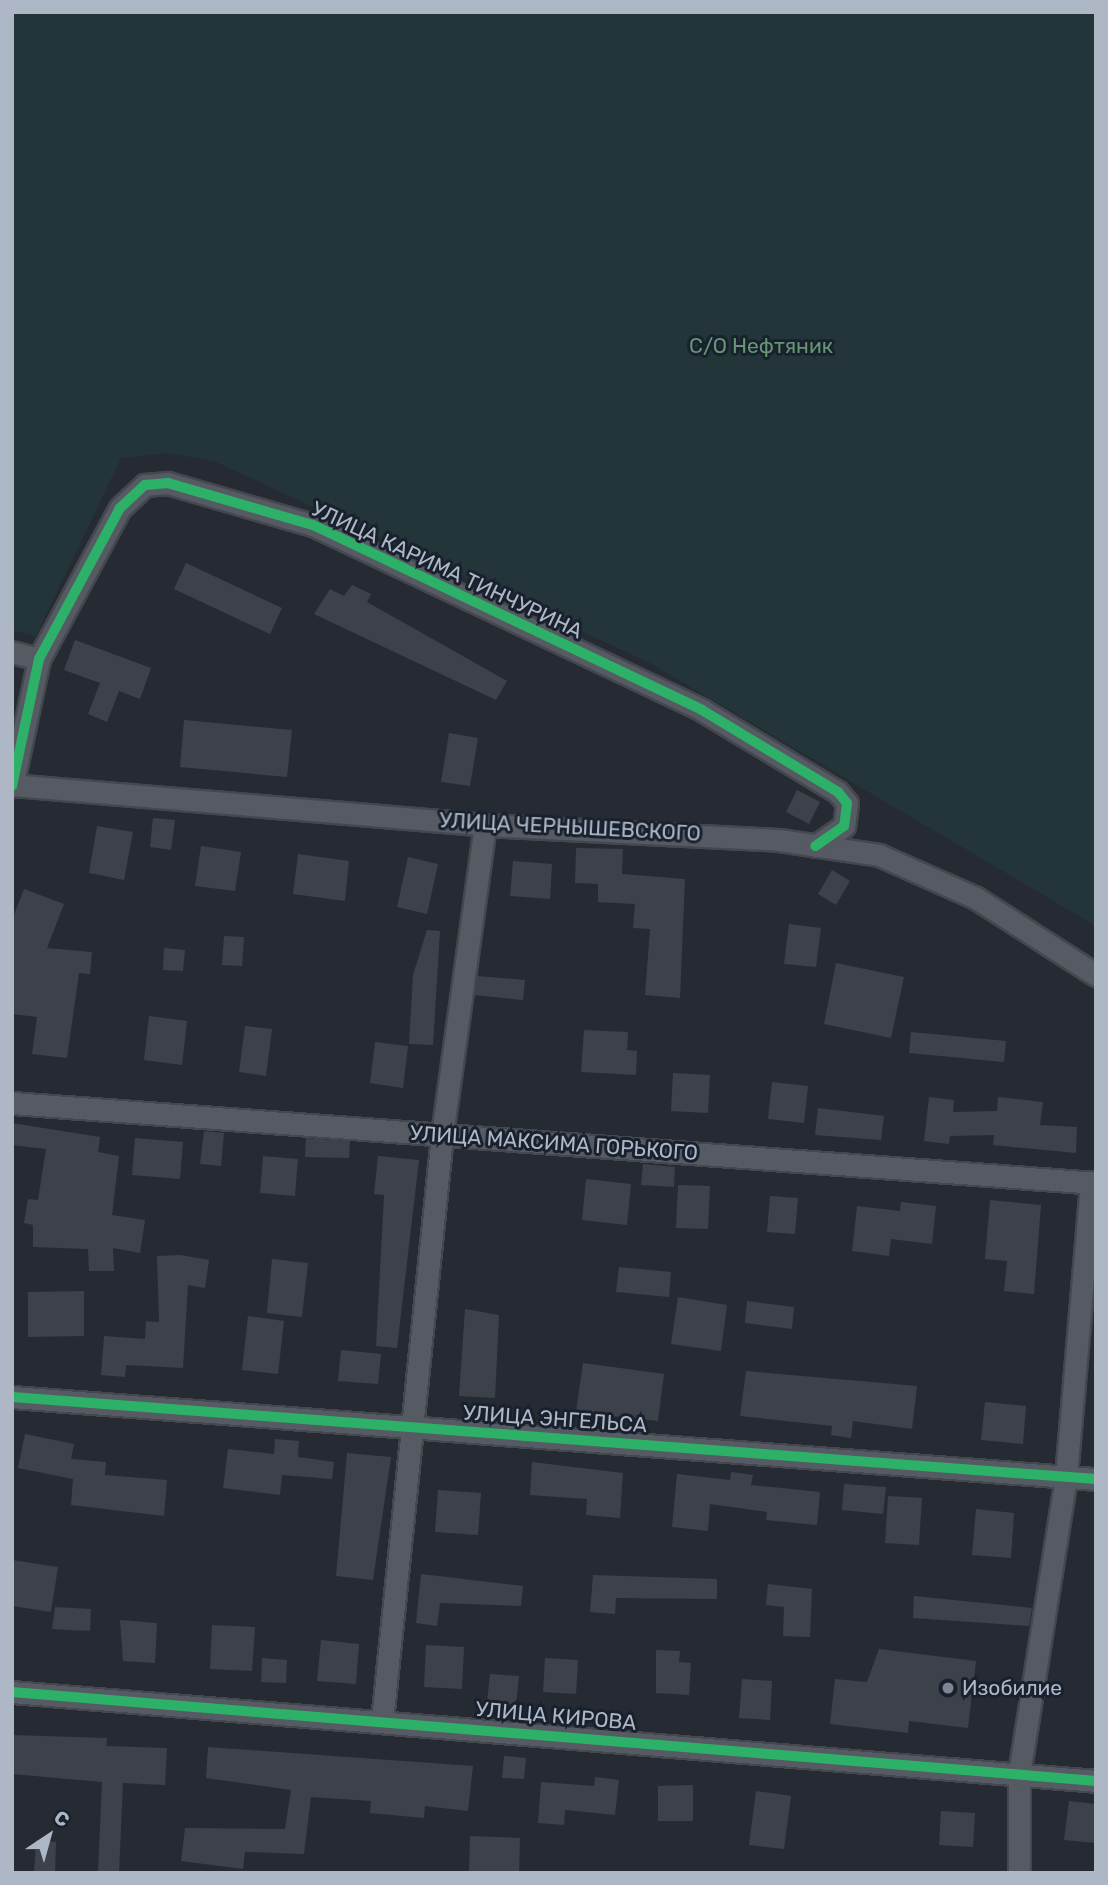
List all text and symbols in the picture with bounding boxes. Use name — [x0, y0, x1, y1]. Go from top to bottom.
park label: С/О Нефтяник — [689, 333, 833, 359]
street label: УЛИЦА КАРИМА ТИНЧУРИНА — [307, 496, 587, 644]
street label: УЛИЦА ЧЕРНЫШЕВСКОГО — [439, 808, 701, 846]
street label: УЛИЦА МАКСИМА ГОРЬКОГО — [409, 1120, 699, 1166]
street label: УЛИЦА ЭНГЕЛЬСА — [462, 1400, 648, 1438]
place label: Изобилие — [962, 1675, 1062, 1701]
marker: Изобилие — [940, 1680, 956, 1696]
street label: УЛИЦА КИРОВА — [474, 1696, 638, 1736]
north arrow — [14, 1801, 84, 1871]
text: С — [49, 1805, 74, 1832]

